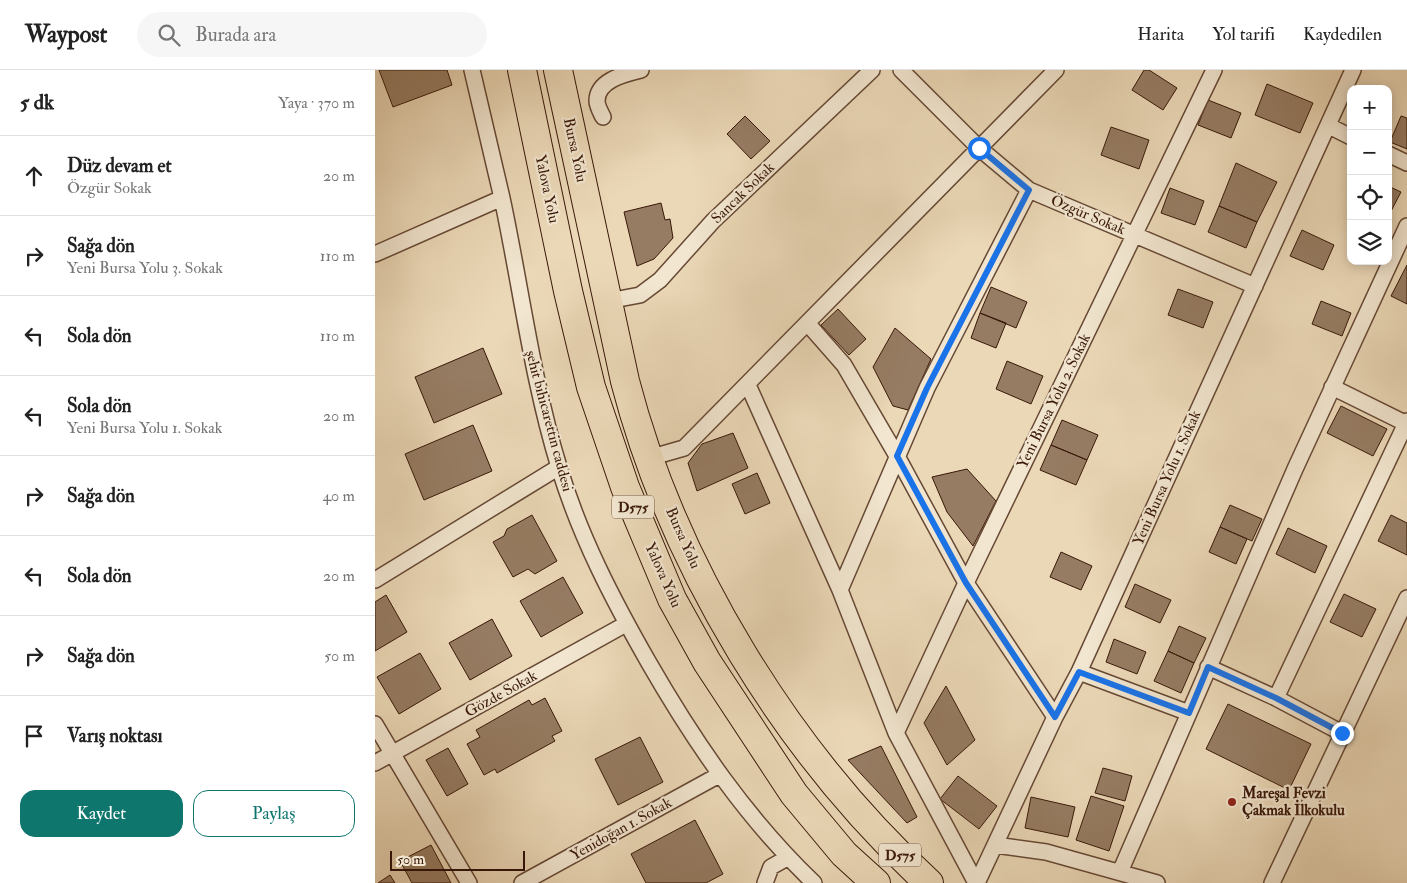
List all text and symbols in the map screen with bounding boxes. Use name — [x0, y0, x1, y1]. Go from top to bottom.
search box — [137, 12, 487, 57]
text: Waypost — [25, 19, 107, 50]
icon: search — [155, 21, 183, 49]
text: Burada ara — [195, 23, 276, 47]
text: Harita — [1137, 23, 1184, 46]
text: Yol tarifi — [1212, 23, 1275, 46]
text: Kaydedilen — [1303, 23, 1382, 46]
map controls — [1347, 85, 1392, 265]
button: + — [1347, 85, 1392, 130]
text: 5 dk — [20, 89, 54, 116]
text: Yaya · 370 m — [278, 93, 355, 113]
street label: Bursa Yolu — [559, 116, 591, 184]
button: − — [1347, 130, 1392, 175]
route start — [968, 137, 991, 160]
street label: Yalova Yolu — [531, 153, 564, 225]
text: Düz devam et — [67, 154, 172, 178]
street label: Sancak Sokak — [707, 158, 779, 228]
icon: ahead — [20, 162, 48, 190]
text: 20 m — [323, 166, 355, 186]
button: locate — [1347, 175, 1392, 220]
text: Özgür Sokak — [67, 178, 152, 198]
street label: Özgür Sokak — [1048, 190, 1129, 239]
button: layers — [1347, 220, 1392, 265]
text: Sağa dön — [67, 234, 135, 258]
icon: right — [20, 242, 48, 270]
text: 110 m — [320, 246, 355, 266]
text: Yeni Bursa Yolu 3. Sokak — [67, 258, 223, 278]
icon: left — [20, 322, 48, 350]
text: Sola dön — [67, 324, 132, 348]
text: 110 m — [320, 326, 355, 346]
street label: Yeni Bursa Yolu 2. Sokak — [1013, 330, 1095, 472]
street label: şehit bihicarettin caddesi — [521, 348, 577, 494]
text: Sola dön — [67, 394, 132, 418]
icon: left — [20, 402, 48, 430]
text: 20 m — [323, 406, 355, 426]
street label: Yeni Bursa Yolu 1. Sokak — [1129, 408, 1205, 548]
text: Yeni Bursa Yolu 1. Sokak — [67, 418, 222, 438]
icon: right — [20, 482, 48, 510]
text: Sağa dön — [67, 484, 135, 508]
text: 40 m — [322, 486, 355, 506]
road number: D575 — [612, 496, 654, 518]
street label: Bursa Yolu — [661, 504, 705, 572]
street label: Yalova Yolu — [640, 539, 686, 611]
icon: left — [20, 562, 48, 590]
text: Sola dön — [67, 564, 132, 588]
text: 20 m — [323, 566, 355, 586]
icon: right — [20, 642, 48, 670]
text: Sağa dön — [67, 644, 135, 668]
text: 50 m — [324, 646, 355, 666]
street label: Gözde Sokak — [461, 666, 541, 722]
icon: arrive — [20, 722, 48, 750]
route end — [1331, 722, 1354, 745]
text: Varış noktası — [67, 724, 163, 748]
place label: Mareşal Fevzi Çakmak İlkokulu — [1241, 784, 1345, 820]
button: Kaydet — [20, 790, 183, 837]
button: Paylaş — [193, 790, 355, 837]
street label: Yenidoğan 1. Sokak — [567, 793, 675, 865]
marker: Mareşal Fevzi Çakmak İlkokulu — [1226, 796, 1238, 808]
road number: D575 — [879, 844, 921, 866]
scale bar — [390, 848, 525, 871]
text: 50 m — [397, 851, 424, 868]

